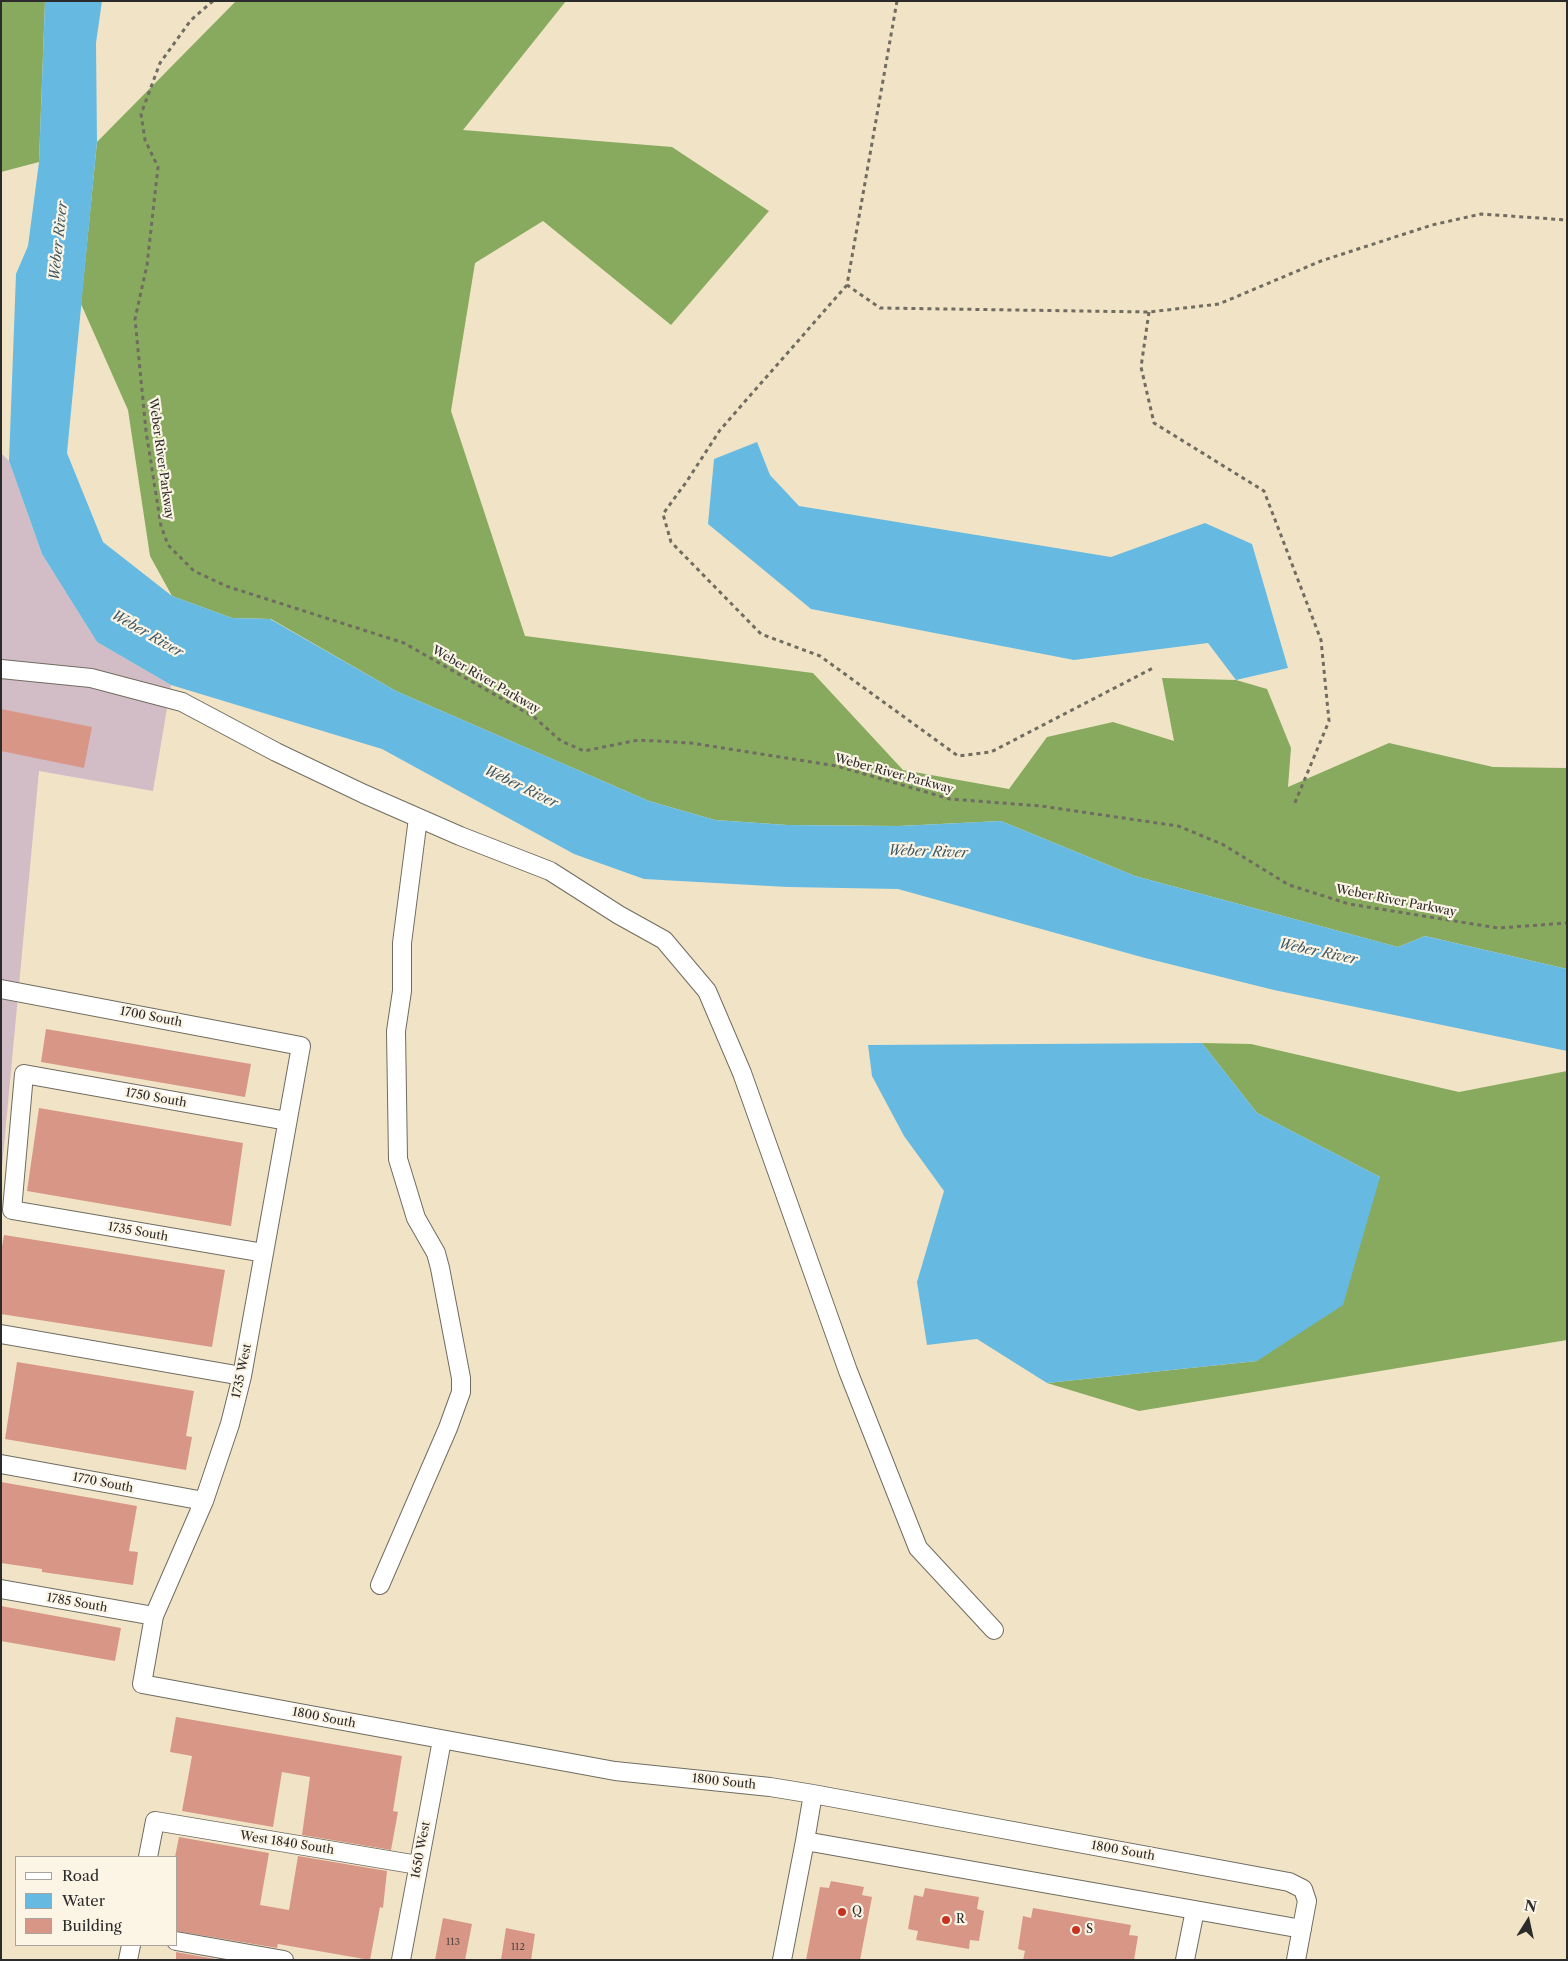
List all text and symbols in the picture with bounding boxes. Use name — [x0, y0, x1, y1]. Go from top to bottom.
water label: Weber River — [46, 200, 72, 282]
street label: Weber River Parkway — [145, 397, 177, 521]
water label: Weber River — [108, 607, 186, 661]
street label: Weber River Parkway — [429, 643, 543, 717]
street label: Weber River Parkway — [833, 751, 955, 797]
water label: Weber River — [481, 762, 561, 812]
water label: Weber River — [888, 842, 968, 862]
street label: Weber River Parkway — [1334, 882, 1458, 920]
water label: Weber River — [1277, 935, 1359, 969]
street label: 1700 South — [119, 1004, 183, 1030]
street label: 1750 South — [124, 1086, 188, 1110]
street label: 1735 South — [107, 1220, 169, 1244]
street label: 1735 West — [229, 1342, 255, 1400]
street label: 1770 South — [72, 1470, 134, 1496]
street label: 1785 South — [45, 1591, 109, 1615]
street label: 1800 South — [291, 1705, 357, 1731]
street label: 1800 South — [691, 1771, 757, 1793]
street label: 1650 West — [408, 1820, 434, 1880]
street label: West 1840 South — [239, 1828, 335, 1858]
street label: 1800 South — [1090, 1838, 1156, 1864]
legend — [15, 1856, 178, 1946]
text: Road — [62, 1866, 99, 1885]
text: Water — [62, 1891, 105, 1910]
north arrow — [1503, 1896, 1553, 1946]
text: N — [1523, 1896, 1538, 1916]
place label: Q — [852, 1905, 862, 1919]
marker: Q — [836, 1906, 848, 1918]
place label: R — [956, 1913, 965, 1927]
marker: R — [940, 1914, 952, 1926]
text: Building — [62, 1916, 122, 1935]
place label: S — [1086, 1923, 1093, 1937]
marker: S — [1070, 1924, 1082, 1936]
house number: 113 — [446, 1936, 460, 1948]
house number: 112 — [511, 1941, 525, 1953]

